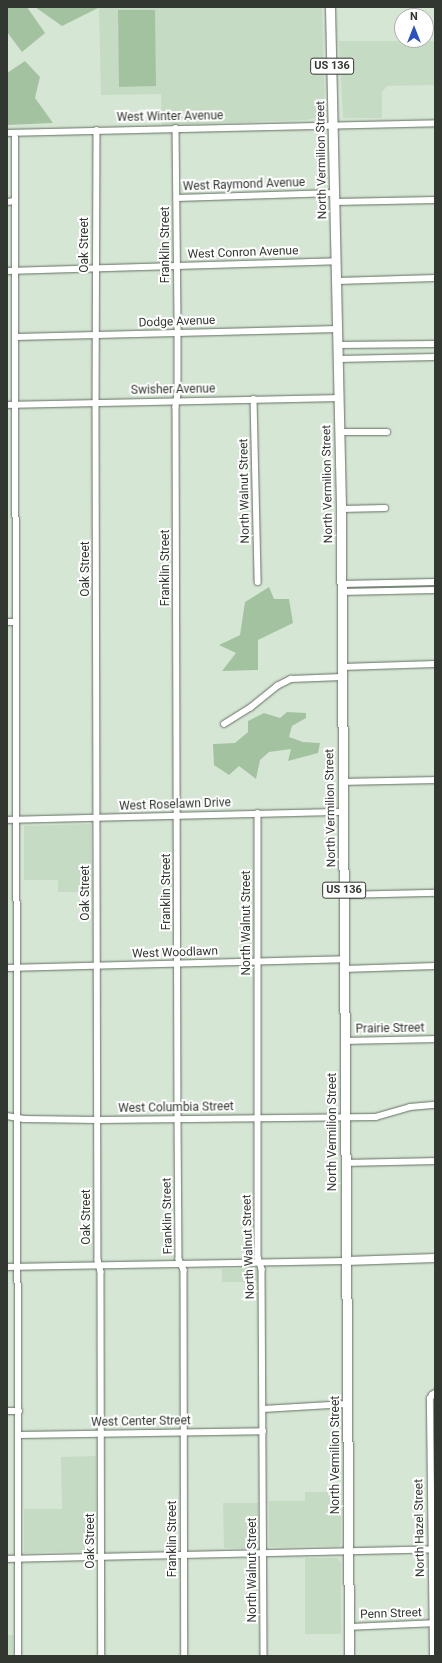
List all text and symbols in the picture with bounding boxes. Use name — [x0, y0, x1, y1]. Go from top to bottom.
north arrow — [394, 8, 434, 48]
text: N — [410, 10, 418, 23]
road number: US 136 — [310, 57, 354, 75]
street label: North Vermilion Street — [314, 101, 330, 219]
street label: West Winter Avenue — [117, 109, 223, 125]
street label: West Raymond Avenue — [183, 176, 305, 194]
street label: Franklin Street — [159, 207, 173, 283]
street label: Oak Street — [78, 217, 92, 273]
street label: West Conron Avenue — [187, 244, 299, 262]
street label: Dodge Avenue — [138, 313, 216, 331]
street label: Swisher Avenue — [131, 382, 215, 398]
street label: North Vermilion Street — [320, 425, 336, 543]
street label: North Walnut Street — [237, 438, 253, 544]
street label: Franklin Street — [159, 530, 173, 606]
street label: Oak Street — [79, 541, 93, 597]
street label: North Vermilion Street — [323, 749, 339, 867]
street label: West Roselawn Drive — [119, 796, 231, 814]
street label: Franklin Street — [160, 854, 174, 930]
street label: Oak Street — [79, 865, 93, 921]
street label: North Walnut Street — [240, 871, 254, 975]
road number: US 136 — [322, 881, 366, 899]
street label: West Woodlawn — [132, 944, 218, 962]
street label: Prairie Street — [355, 1021, 425, 1037]
street label: North Vermilion Street — [326, 1073, 340, 1191]
street label: West Columbia Street — [118, 1100, 234, 1116]
street label: Franklin Street — [160, 1178, 176, 1254]
street label: Oak Street — [80, 1189, 94, 1245]
street label: North Walnut Street — [240, 1194, 258, 1300]
street label: North Vermilion Street — [329, 1396, 343, 1514]
street label: West Center Street — [91, 1414, 191, 1430]
street label: North Hazel Street — [412, 1479, 428, 1577]
street label: Franklin Street — [166, 1501, 180, 1577]
street label: Oak Street — [84, 1513, 98, 1569]
street label: North Walnut Street — [246, 1518, 260, 1622]
street label: Penn Street — [360, 1606, 422, 1622]

